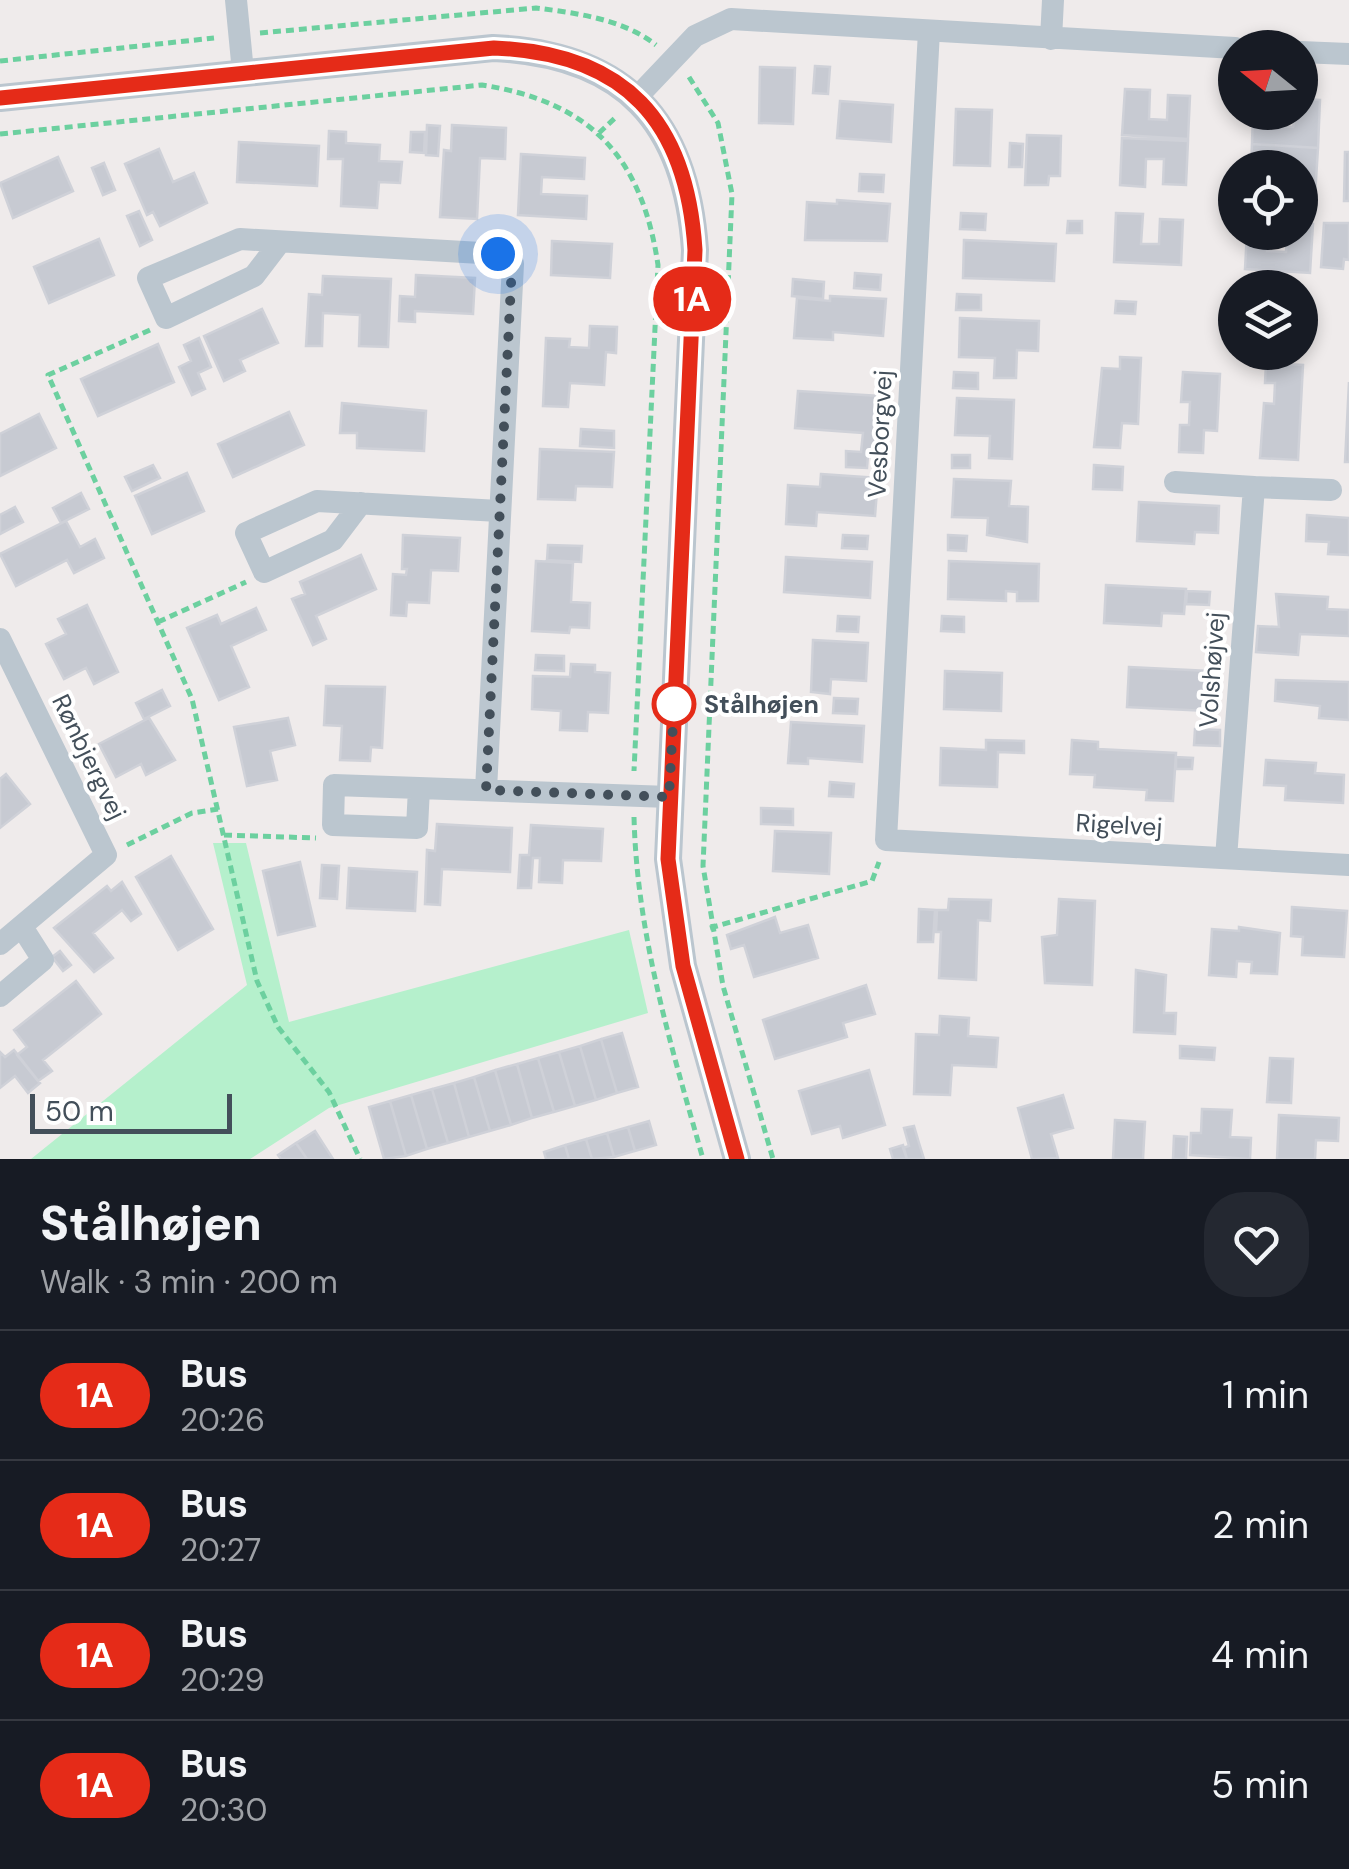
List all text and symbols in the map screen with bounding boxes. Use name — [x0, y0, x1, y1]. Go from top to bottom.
north arrow — [1218, 30, 1318, 130]
map controls — [1218, 30, 1318, 370]
button: locate — [1218, 150, 1318, 250]
your location — [473, 229, 523, 279]
line badge: 1A — [647, 266, 737, 332]
button: layers — [1218, 270, 1318, 370]
text: 1A — [673, 276, 711, 322]
street label: Vesborgvej — [860, 369, 900, 499]
street label: Volshøjvej — [1191, 611, 1233, 729]
marker: Stålhøjen — [653, 683, 695, 725]
place label: Stålhøjen — [704, 688, 819, 721]
street label: Rønbjergvej — [44, 689, 134, 825]
street label: Rigelvej — [1075, 806, 1163, 844]
scale bar — [30, 1089, 232, 1134]
text: 50 m — [45, 1093, 114, 1130]
text: Stålhøjen — [40, 1192, 262, 1255]
button: heart — [1204, 1192, 1309, 1297]
text: Walk · 3 min · 200 m — [40, 1261, 338, 1303]
text: Bus — [180, 1349, 248, 1399]
text: 1 min — [1222, 1370, 1309, 1420]
text: 1A — [76, 1372, 114, 1418]
text: 20:26 — [180, 1399, 265, 1441]
text: Bus — [180, 1479, 248, 1529]
text: 2 min — [1212, 1500, 1309, 1550]
text: 1A — [76, 1502, 114, 1548]
text: 20:27 — [180, 1529, 261, 1571]
text: Bus — [180, 1609, 248, 1659]
text: 4 min — [1211, 1630, 1309, 1680]
text: 1A — [76, 1632, 114, 1678]
text: 20:29 — [180, 1659, 265, 1701]
text: Bus — [180, 1739, 248, 1789]
text: 5 min — [1211, 1760, 1309, 1810]
text: 1A — [76, 1762, 114, 1808]
text: 20:30 — [180, 1789, 267, 1831]

